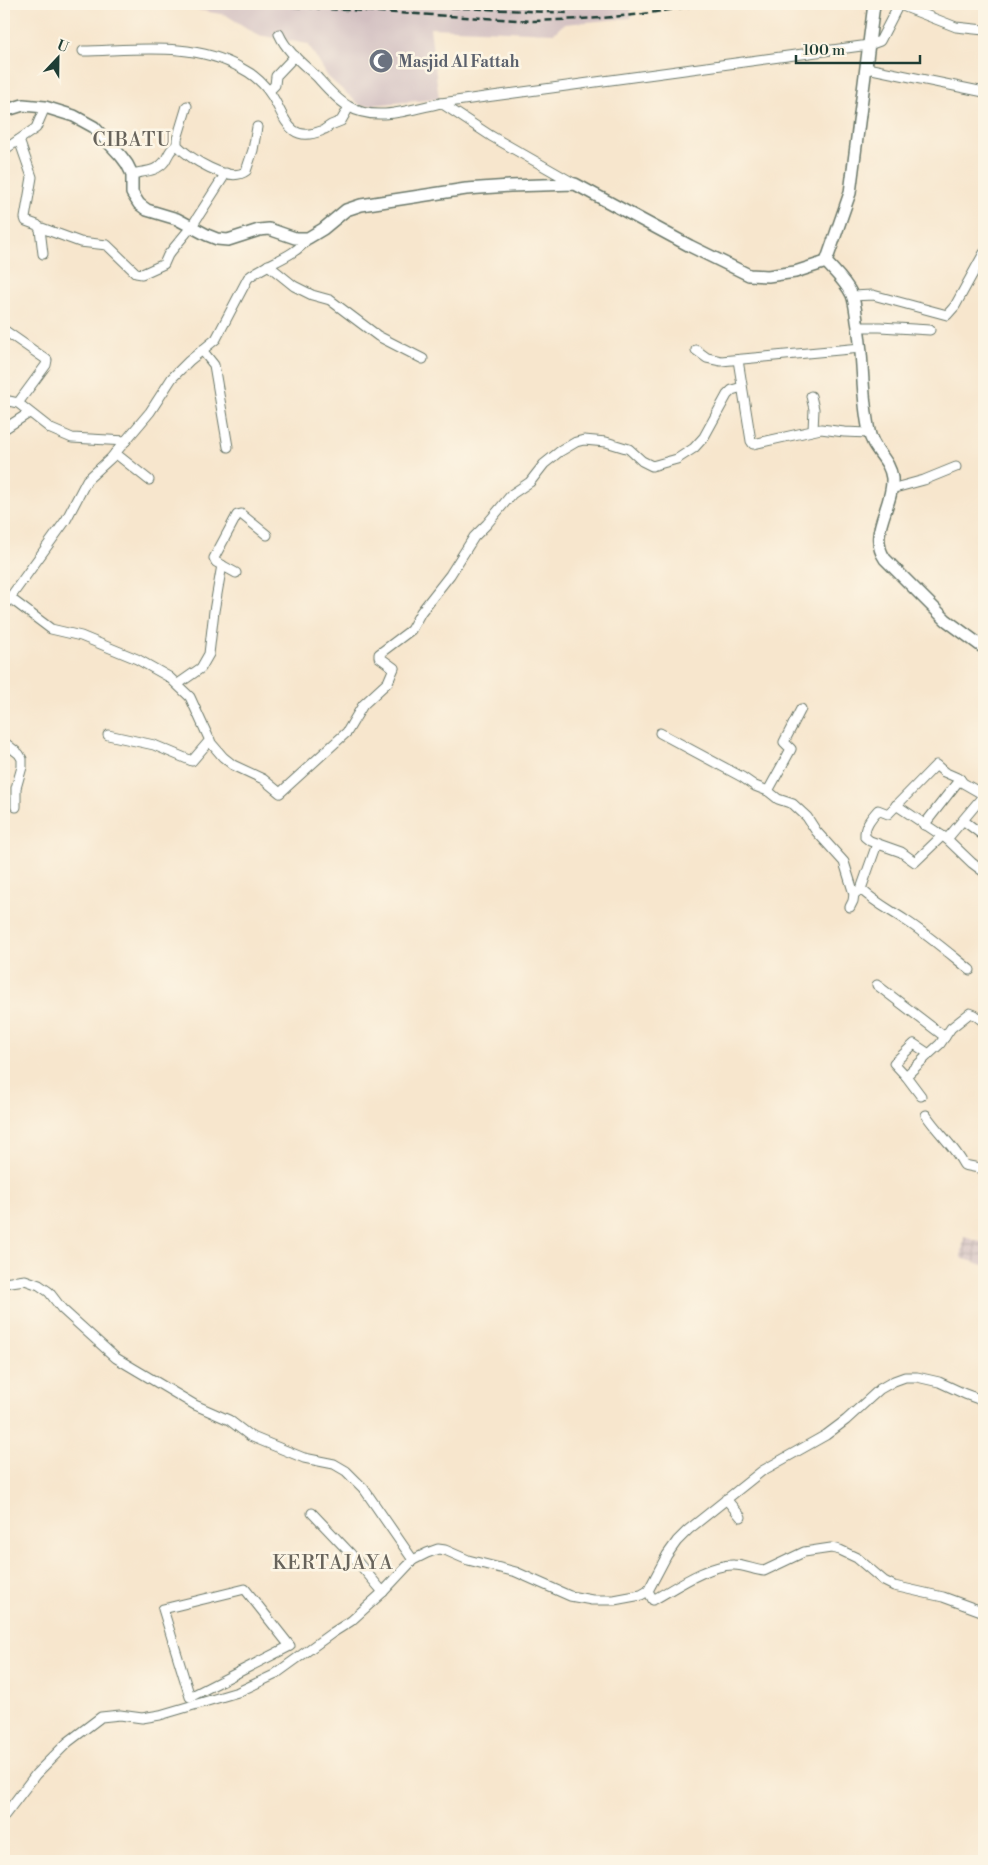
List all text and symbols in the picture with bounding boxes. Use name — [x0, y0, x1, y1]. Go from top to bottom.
north arrow — [32, 32, 82, 82]
scale bar — [796, 32, 919, 64]
text: U — [54, 36, 71, 57]
text: 100 m — [803, 41, 845, 60]
mosque icon: Masjid Al Fattah — [368, 48, 394, 74]
place label: Masjid Al Fattah — [398, 52, 519, 72]
district label: CIBATU — [93, 128, 171, 152]
district label: KERTAJAYA — [272, 1551, 394, 1575]

